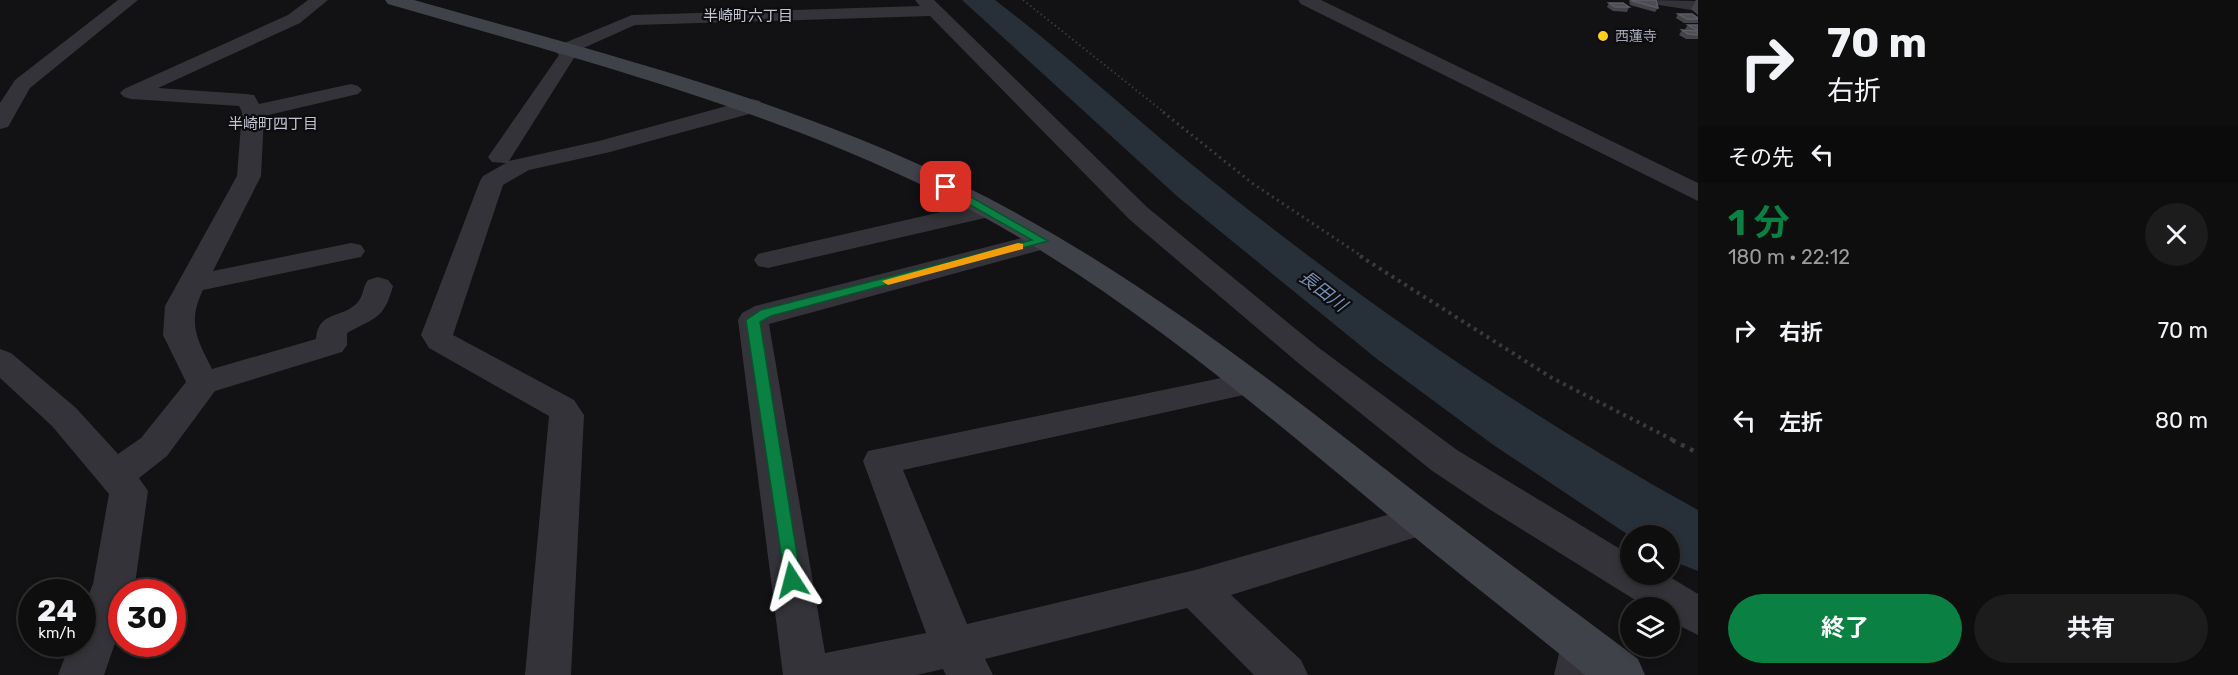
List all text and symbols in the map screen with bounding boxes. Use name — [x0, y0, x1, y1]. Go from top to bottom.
district label: 半崎町六丁目 — [703, 7, 793, 25]
text: 70 m — [1827, 18, 1927, 68]
icon: right — [1728, 24, 1806, 102]
place label: 西蓮寺 — [1615, 28, 1657, 45]
marker: 西蓮寺 — [1596, 29, 1610, 43]
text: 右折 — [1827, 75, 1881, 107]
district label: 半崎町四丁目 — [228, 115, 318, 133]
icon: left — [1806, 138, 1839, 171]
text: その先 — [1728, 144, 1794, 171]
pin — [920, 161, 971, 212]
icon: arrive — [929, 170, 962, 203]
text: 1 分 — [1728, 201, 1790, 244]
button: close — [2145, 203, 2208, 266]
text: 180 m · 22:12 — [1728, 245, 1850, 269]
water label: 長田川 — [1295, 266, 1353, 318]
icon: right — [1728, 314, 1761, 347]
text: 70 m — [2158, 317, 2208, 344]
text: 右折 — [1779, 319, 1823, 346]
icon: left — [1728, 404, 1761, 437]
text: 80 m — [2155, 407, 2208, 434]
text: 左折 — [1779, 409, 1823, 436]
map controls — [1620, 525, 1680, 657]
button: search — [1620, 525, 1680, 585]
position arrow — [760, 548, 824, 612]
speed limit sign: 30 — [108, 579, 186, 657]
text: 24 — [37, 593, 77, 629]
button: 終了 — [1728, 594, 1962, 663]
button: 共有 — [1974, 594, 2208, 663]
button: layers — [1620, 597, 1680, 657]
text: km/h — [38, 624, 76, 642]

